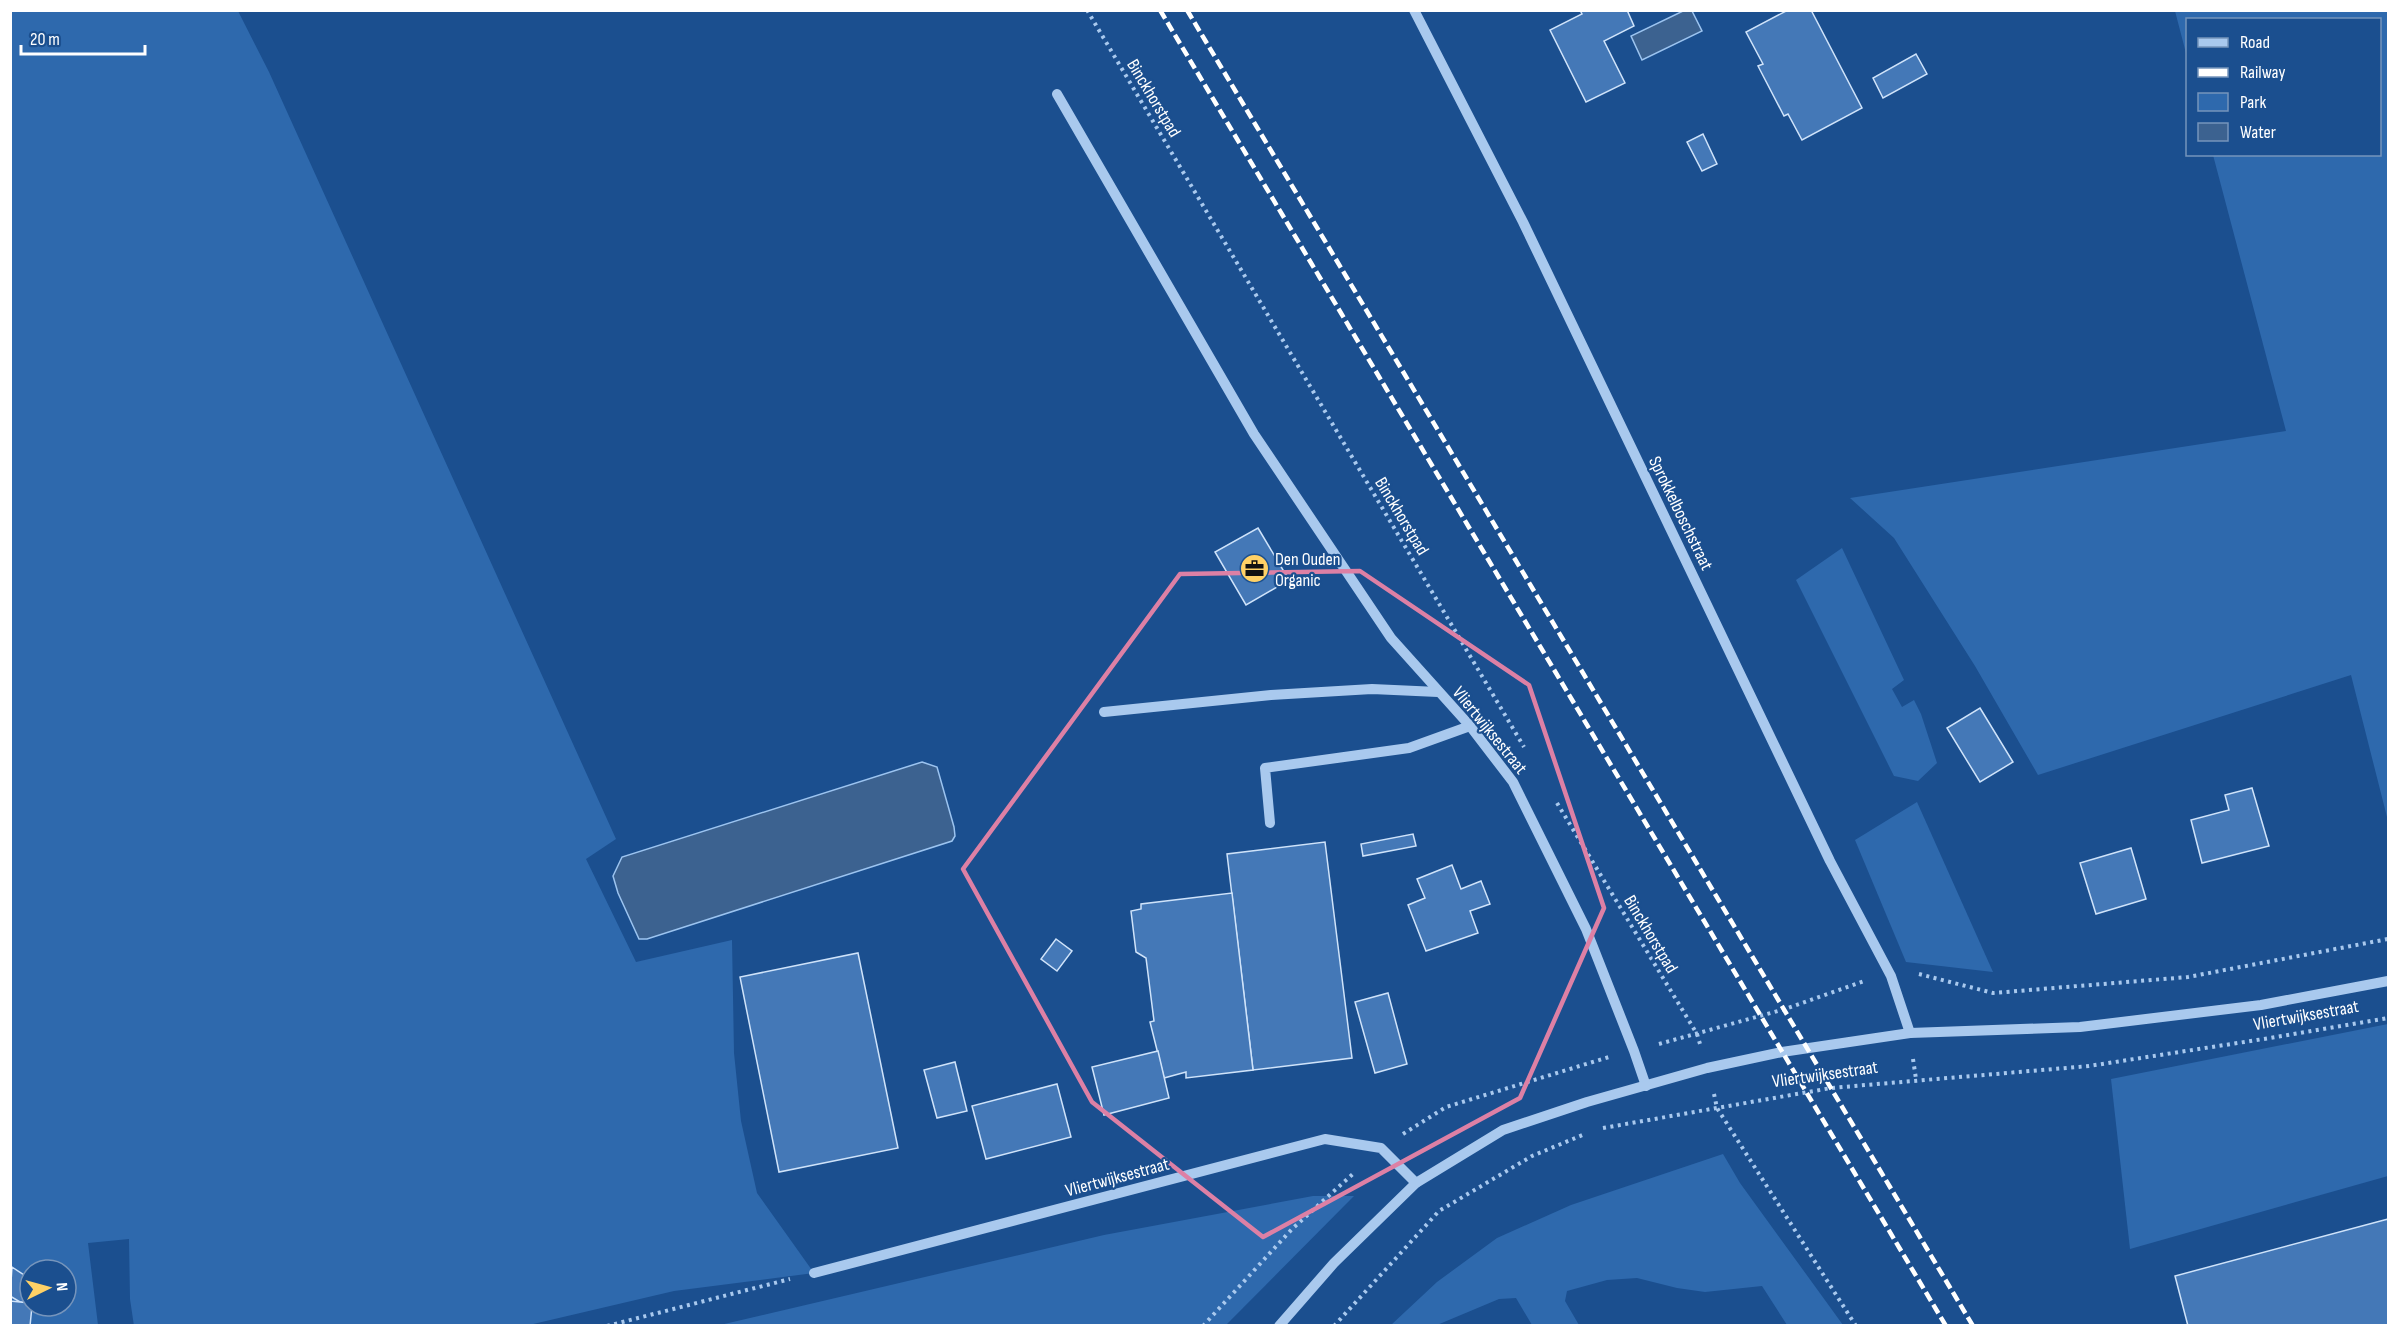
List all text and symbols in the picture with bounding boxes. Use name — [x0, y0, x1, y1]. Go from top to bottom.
scale bar — [21, 18, 146, 56]
legend — [2186, 18, 2381, 156]
text: 20 m — [30, 29, 60, 50]
text: Road — [2240, 32, 2270, 53]
street label: Binckhorstpad — [1122, 56, 1185, 141]
text: Railway — [2240, 62, 2285, 83]
text: Park — [2240, 92, 2266, 113]
text: Water — [2240, 122, 2276, 143]
street label: Sprokkelboschstraat — [1644, 453, 1717, 574]
street label: Binckhorstpad — [1370, 474, 1433, 559]
place label: Den Ouden Organic — [1275, 549, 1341, 591]
office icon: Den Ouden Organic — [1238, 553, 1270, 585]
street label: Vliertwijksestraat — [1448, 682, 1532, 779]
street label: Binckhorstpad — [1619, 892, 1682, 977]
street label: Vliertwijksestraat — [2252, 996, 2361, 1035]
street label: Vliertwijksestraat — [1771, 1057, 1880, 1092]
street label: Vliertwijksestraat — [1063, 1153, 1172, 1201]
north arrow — [18, 1258, 78, 1318]
text: N — [52, 1282, 71, 1292]

